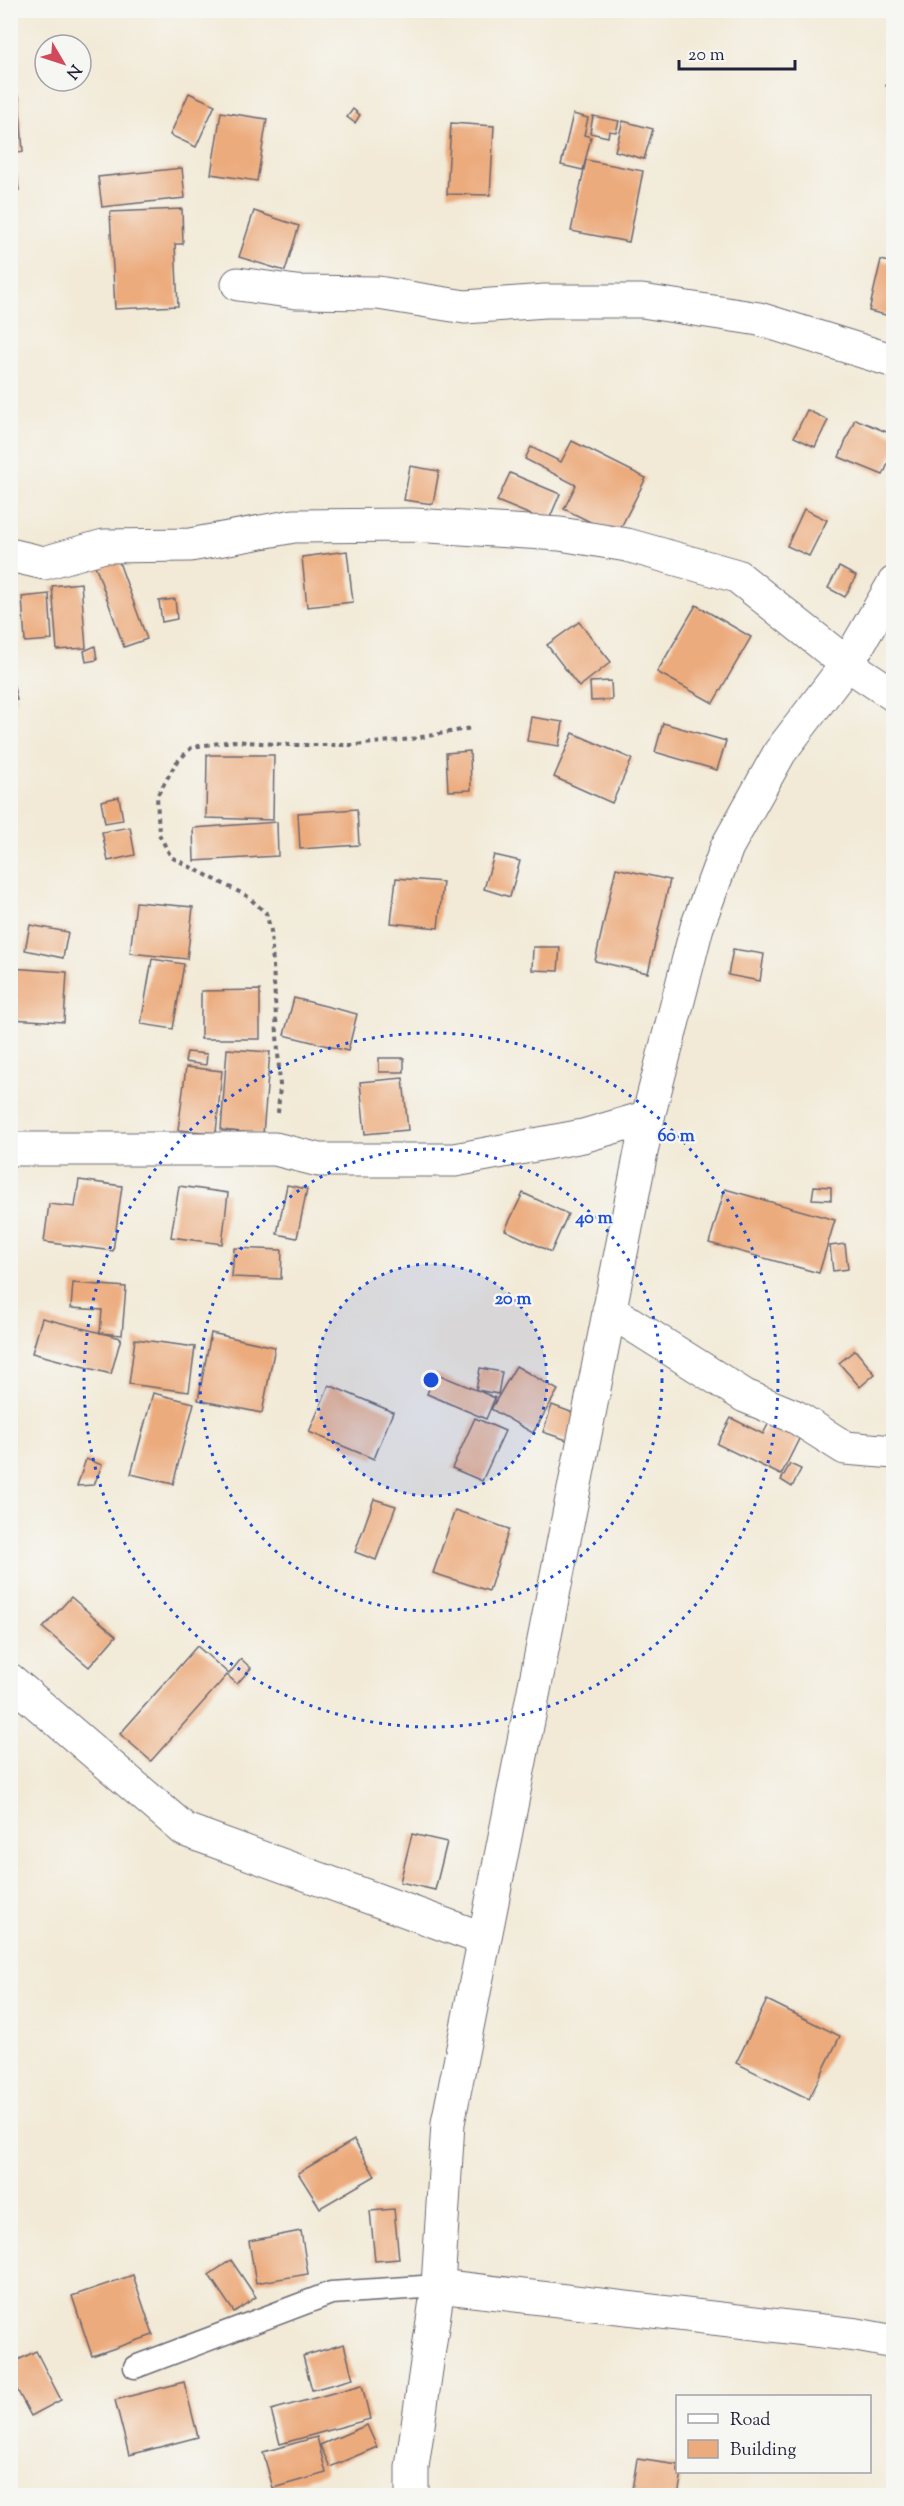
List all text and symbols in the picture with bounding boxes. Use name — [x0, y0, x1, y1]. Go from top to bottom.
north arrow — [33, 33, 93, 93]
scale bar — [679, 33, 794, 71]
text: 20 m — [688, 43, 725, 69]
text: N — [60, 59, 86, 83]
text: 60 m — [657, 1124, 695, 1150]
text: 40 m — [574, 1206, 613, 1232]
text: 20 m — [495, 1287, 531, 1313]
centre of rings — [421, 1370, 441, 1390]
legend — [676, 2395, 871, 2473]
text: Road — [730, 2408, 770, 2434]
text: Building — [730, 2438, 796, 2464]

